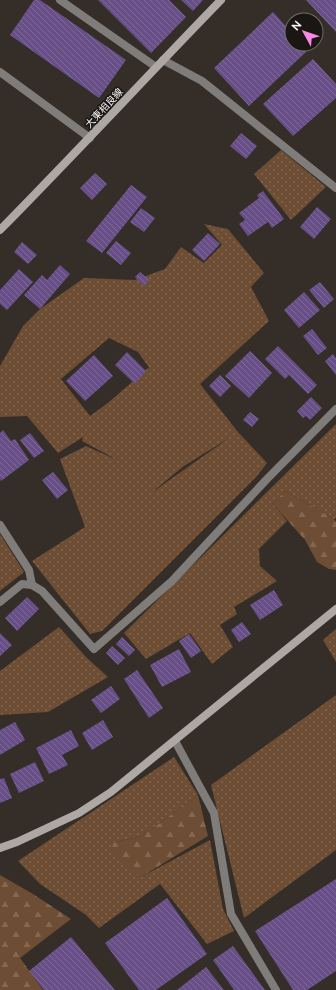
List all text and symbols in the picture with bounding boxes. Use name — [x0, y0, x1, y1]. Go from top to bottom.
north arrow — [284, 12, 324, 52]
text: N — [289, 18, 304, 33]
street label: 大東相良線 — [83, 86, 125, 130]

